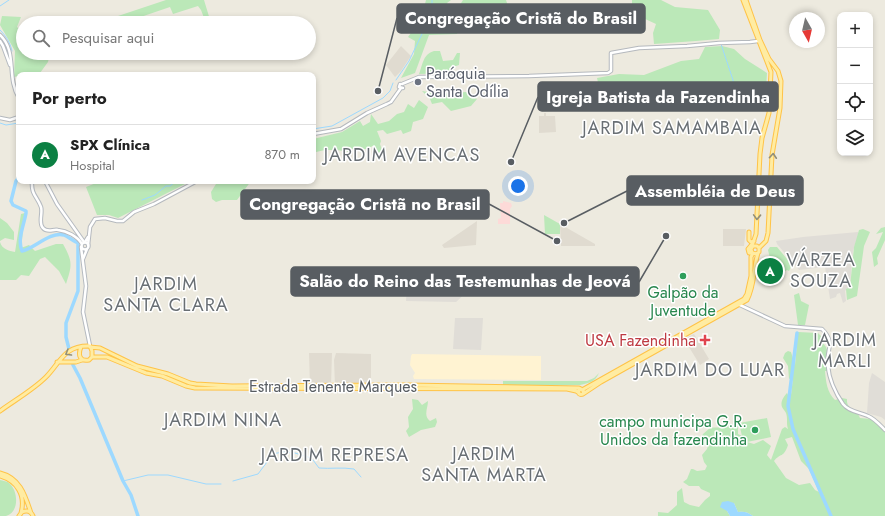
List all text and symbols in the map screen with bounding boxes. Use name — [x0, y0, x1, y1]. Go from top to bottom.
callout: Congregação Cristã do Brasil — [397, 4, 645, 33]
text: Congregação Cristã do Brasil — [405, 6, 637, 30]
north arrow — [789, 12, 825, 48]
map controls — [837, 12, 873, 156]
button: + — [837, 12, 873, 48]
search box — [16, 16, 316, 60]
icon: search — [30, 27, 52, 49]
text: Pesquisar aqui — [62, 27, 154, 49]
button: − — [837, 48, 873, 84]
place label: Paróquia Santa Odília — [426, 62, 509, 103]
marker: Paróquia Santa Odília — [413, 77, 423, 87]
callout: Igreja Batista da Fazendinha — [538, 82, 778, 111]
button: locate — [837, 84, 873, 120]
text: Igreja Batista da Fazendinha — [546, 85, 770, 109]
text: Por perto — [32, 86, 107, 110]
district label: JARDIM SAMAMBAIA — [580, 115, 762, 141]
button: layers — [837, 120, 873, 156]
text: SPX Clínica — [70, 134, 150, 156]
district label: JARDIM AVENCAS — [322, 142, 480, 168]
text: A — [40, 145, 50, 164]
text: 870 m — [264, 145, 300, 164]
one-way arrow — [768, 153, 777, 159]
text: Hospital — [70, 156, 115, 175]
your location — [508, 176, 528, 196]
callout: Assembléia de Deus — [627, 176, 803, 205]
text: Assembléia de Deus — [634, 179, 796, 203]
callout: Congregação Cristã no Brasil — [241, 190, 489, 219]
text: Congregação Cristã no Brasil — [249, 192, 481, 216]
one-way arrow — [753, 214, 761, 220]
district label: VÁRZEA SOUZA — [786, 247, 856, 294]
pin: A — [757, 256, 783, 286]
callout: Salão do Reino das Testemunhas de Jeová — [291, 267, 639, 296]
text: Salão do Reino das Testemunhas de Jeová — [299, 269, 631, 293]
district label: JARDIM SANTA CLARA — [103, 271, 229, 318]
marker: Galpão da Juventude — [678, 271, 688, 281]
place label: Galpão da Juventude — [647, 281, 719, 322]
district label: JARDIM MARLI — [811, 327, 877, 374]
place label: USA Fazendinha — [585, 329, 696, 352]
marker: USA Fazendinha — [699, 334, 711, 346]
one-way arrow — [65, 349, 72, 356]
district label: JARDIM DO LUAR — [633, 357, 785, 383]
street label: Estrada Tenente Marques — [249, 375, 417, 398]
district label: JARDIM NINA — [162, 407, 282, 433]
place label: campo municipa G.R. Unidos da fazendinha — [599, 410, 747, 451]
marker: campo municipa G.R. Unidos da fazendinha — [750, 425, 760, 435]
district label: JARDIM SANTA MARTA — [421, 441, 547, 488]
district label: JARDIM REPRESA — [259, 442, 409, 468]

